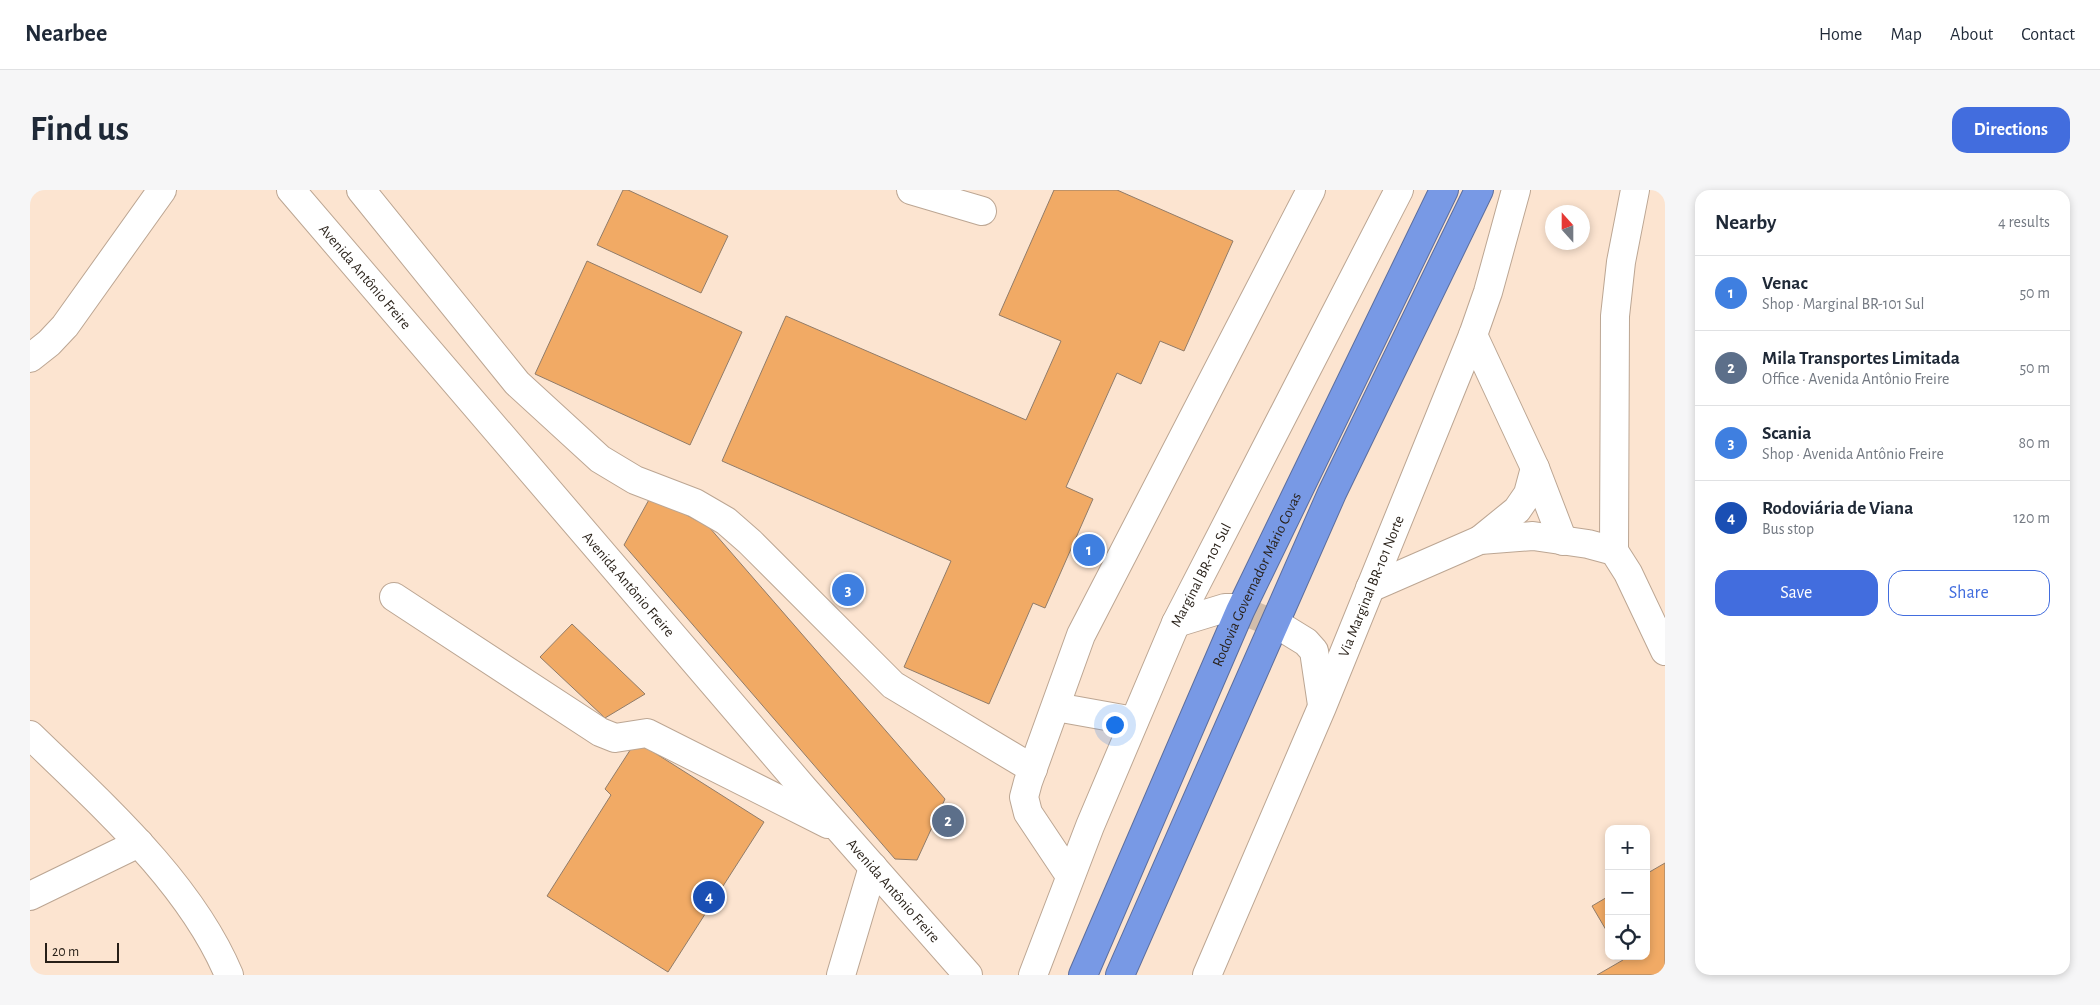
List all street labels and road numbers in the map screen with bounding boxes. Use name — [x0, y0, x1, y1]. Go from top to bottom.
street label: Avenida Antônio Freire — [316, 221, 414, 332]
street label: Rodovia Governador Mário Covas — [1209, 490, 1304, 669]
street label: Via Marginal BR-101 Norte — [1336, 513, 1406, 659]
street label: Marginal BR-101 Sul — [1168, 521, 1234, 629]
street label: Avenida Antônio Freire — [580, 529, 677, 639]
street label: Avenida Antônio Freire — [844, 836, 943, 945]

